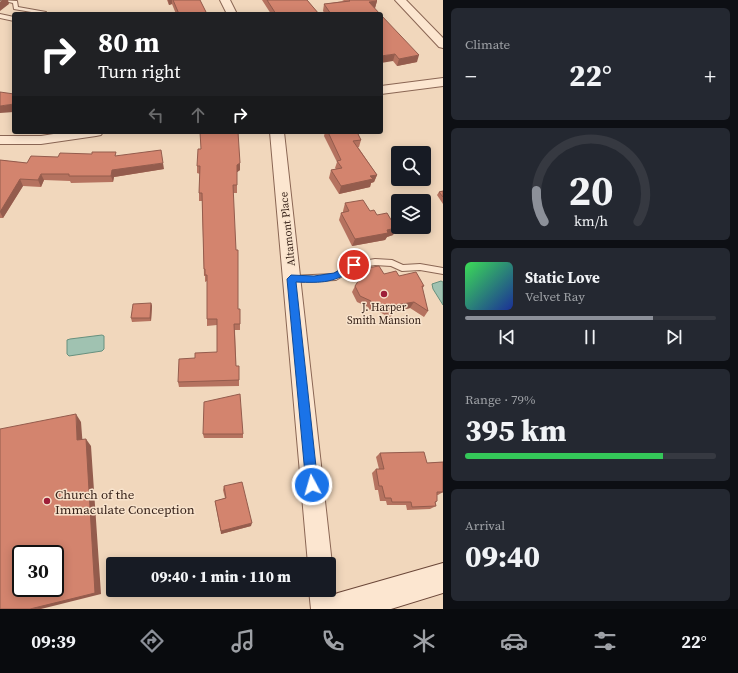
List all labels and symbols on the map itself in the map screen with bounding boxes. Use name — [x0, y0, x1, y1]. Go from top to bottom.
street label: Altamont Place — [276, 191, 299, 267]
pin — [337, 248, 371, 282]
marker: J. Harper Smith Mansion — [379, 289, 389, 299]
place label: J. Harper Smith Mansion — [347, 300, 421, 328]
position arrow — [291, 464, 333, 506]
place label: Church of the Immaculate Conception — [55, 486, 195, 518]
marker: Church of the Immaculate Conception — [42, 496, 52, 506]
speed limit sign: 30 — [12, 545, 64, 597]

